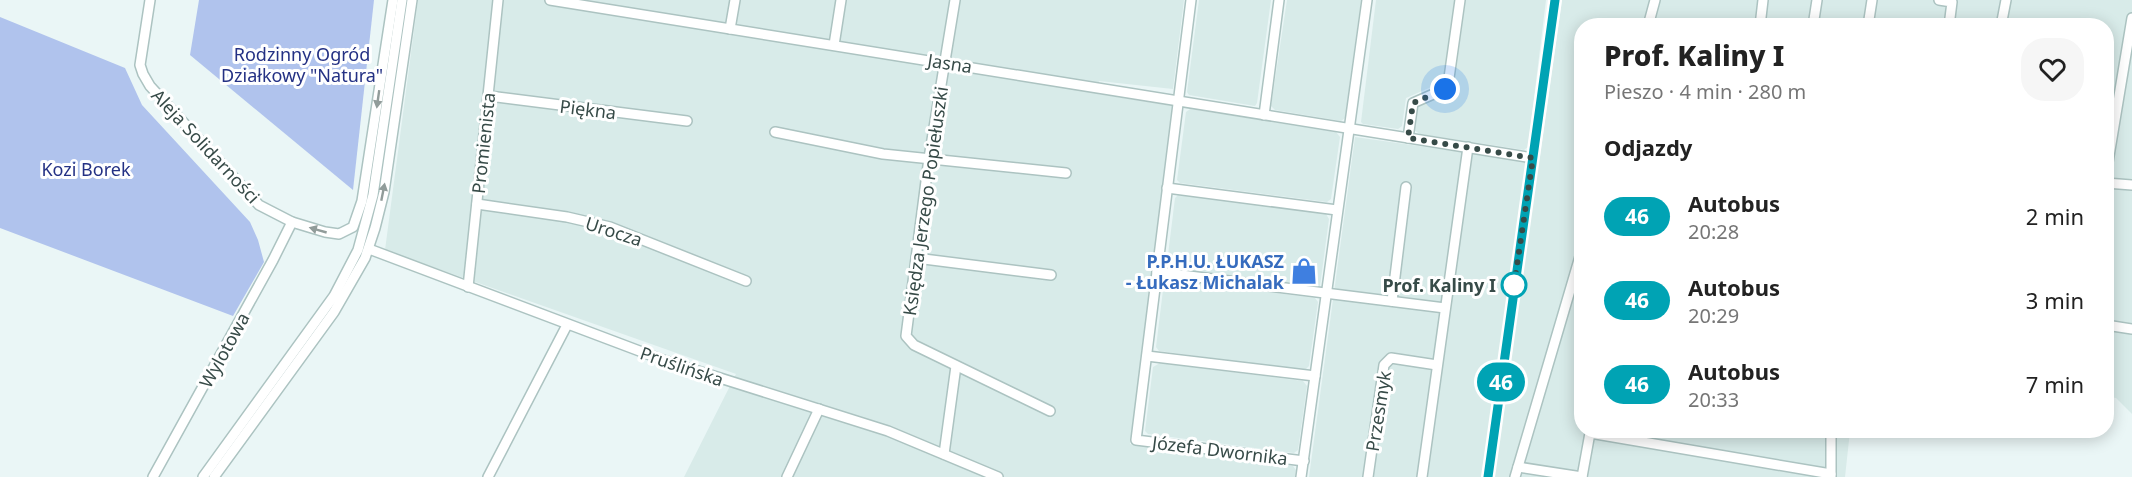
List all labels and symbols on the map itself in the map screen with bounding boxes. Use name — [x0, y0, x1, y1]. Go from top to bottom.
park label: Rodzinny Ogród Działkowy "Natura" — [221, 42, 383, 87]
street label: Jasna — [924, 47, 974, 78]
your location — [1430, 74, 1460, 104]
street label: Aleja Solidarności — [147, 84, 265, 208]
street label: Księdza Jerzego Popiełuszki — [897, 85, 953, 317]
one-way arrow — [373, 90, 382, 109]
street label: Promienista — [466, 91, 500, 195]
street label: Piękna — [558, 94, 618, 124]
park label: Kozi Borek — [41, 157, 131, 181]
one-way arrow — [379, 183, 388, 202]
street label: Urocza — [583, 211, 645, 251]
one-way arrow — [309, 225, 327, 234]
place label: P.P.H.U. ŁUKASZ - Łukasz Michalak — [1126, 249, 1285, 294]
shop icon: P.P.H.U. ŁUKASZ - Łukasz Michalak — [1289, 256, 1319, 286]
marker: Prof. Kaliny I — [1501, 272, 1527, 298]
place label: Prof. Kaliny I — [1382, 273, 1496, 297]
street label: Wylotowa — [193, 308, 255, 392]
street label: Pruślińska — [637, 341, 727, 391]
line badge: 46 — [1474, 362, 1528, 401]
street label: Przesmyk — [1360, 369, 1396, 453]
street label: Józefa Dwornika — [1149, 430, 1289, 470]

